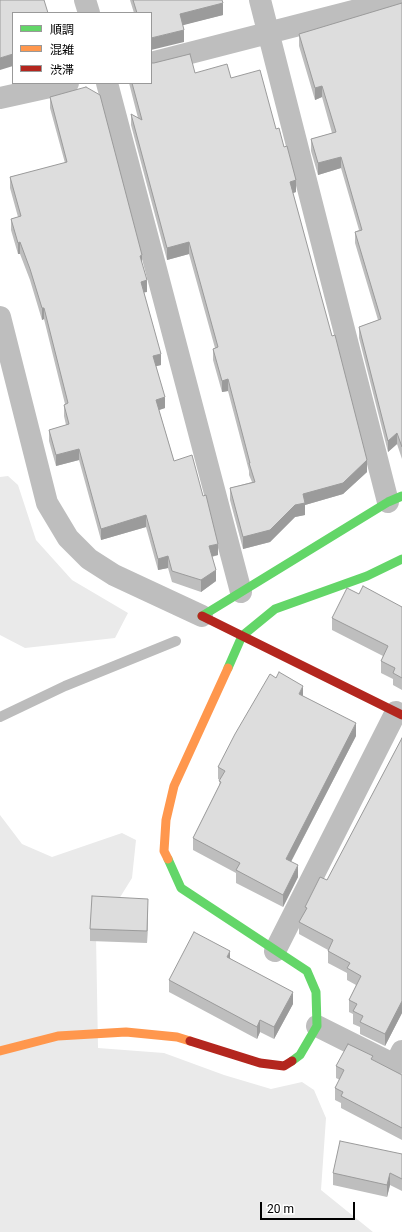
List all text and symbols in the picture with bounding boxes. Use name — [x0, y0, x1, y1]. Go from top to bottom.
legend — [12, 12, 152, 84]
text: 順調 — [50, 23, 74, 37]
text: 混雑 — [50, 43, 74, 57]
text: 渋滞 — [50, 63, 74, 77]
scale bar — [262, 1194, 357, 1220]
text: 20 m — [267, 1202, 294, 1216]

